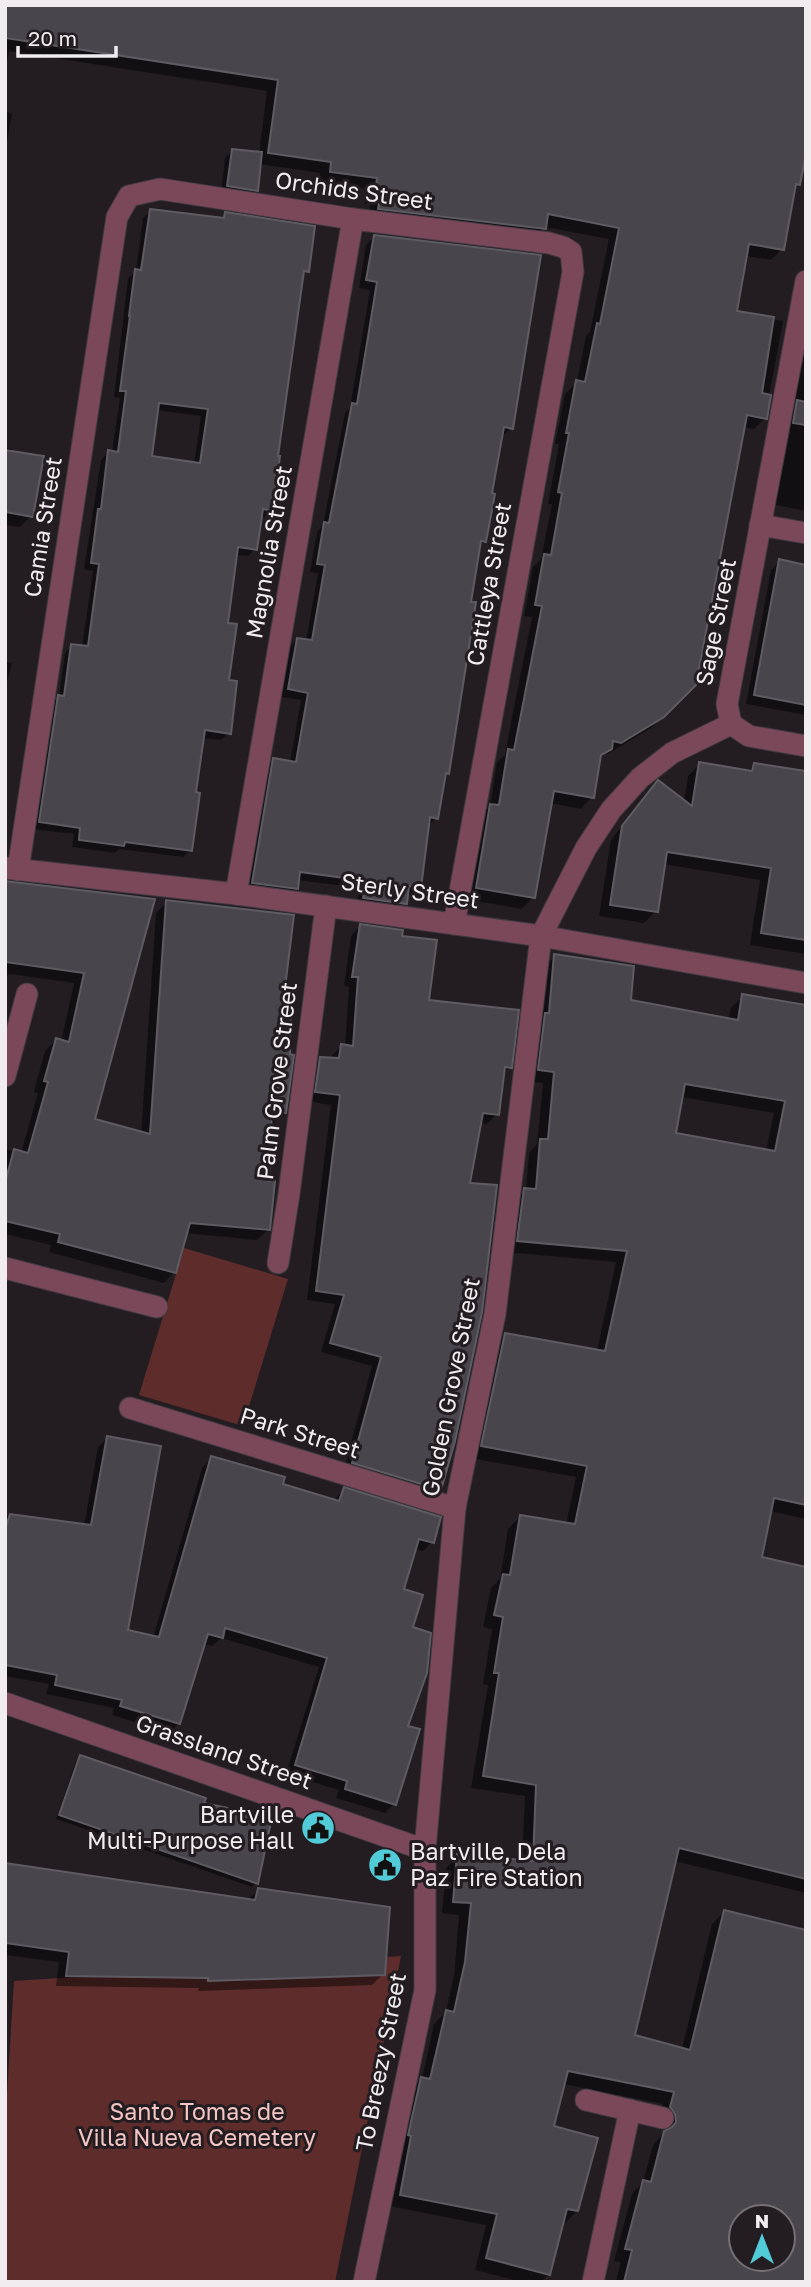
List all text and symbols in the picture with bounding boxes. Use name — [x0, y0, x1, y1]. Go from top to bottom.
scale bar — [18, 14, 116, 58]
text: 20 m — [28, 25, 77, 51]
street label: Orchids Street — [274, 165, 435, 215]
street label: Camia Street — [17, 455, 67, 599]
street label: Magnolia Street — [239, 463, 297, 641]
street label: Cattleya Street — [460, 500, 516, 668]
street label: Sage Street — [689, 556, 741, 688]
street label: Sterly Street — [339, 866, 481, 914]
street label: Palm Grove Street — [250, 980, 302, 1181]
street label: Golden Grove Street — [415, 1275, 485, 1499]
street label: Park Street — [237, 1401, 363, 1464]
street label: Grassland Street — [132, 1708, 316, 1794]
place label: Bartville Multi-Purpose Hall — [87, 1800, 294, 1854]
public building icon: Bartville Multi-Purpose Hall — [299, 1809, 337, 1847]
place label: Bartville, Dela Paz Fire Station — [410, 1837, 583, 1891]
public building icon: Bartville, Dela Paz Fire Station — [366, 1846, 404, 1884]
street label: To Breezy Street — [349, 1970, 411, 2153]
park label: Santo Tomas de Villa Nueva Cemetery — [78, 2097, 316, 2151]
north arrow — [727, 2203, 797, 2273]
text: N — [755, 2209, 769, 2232]

